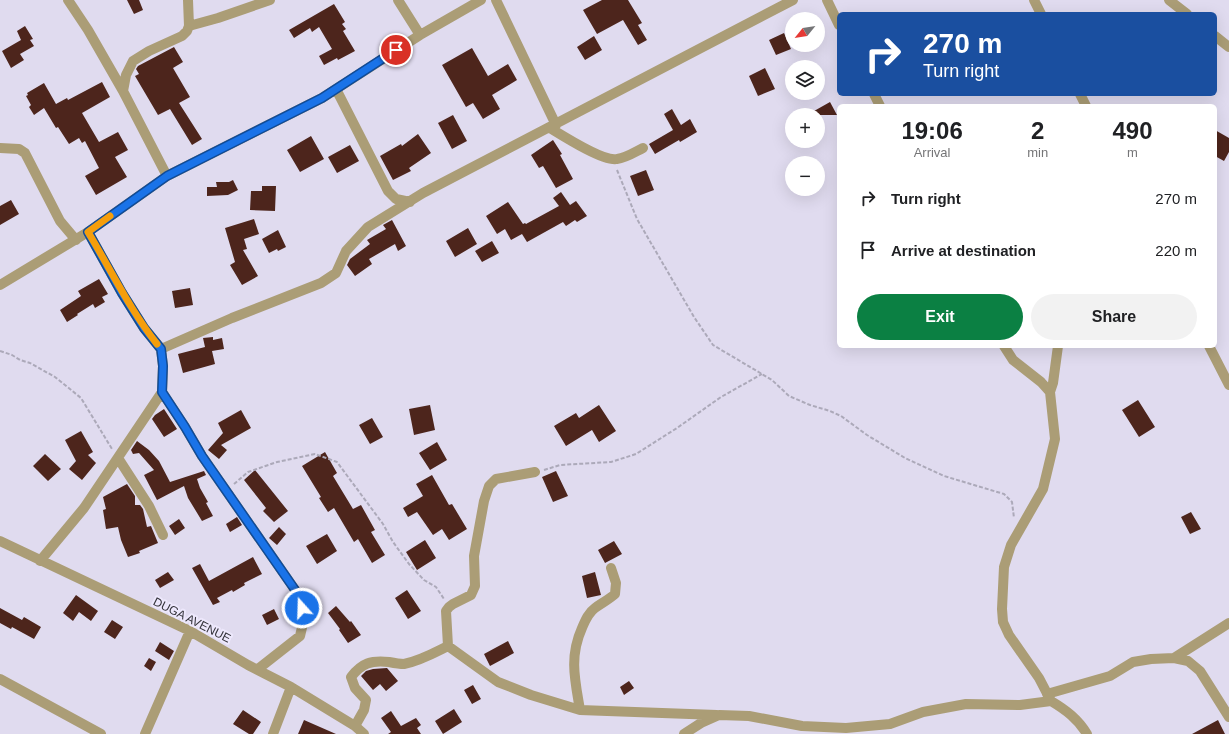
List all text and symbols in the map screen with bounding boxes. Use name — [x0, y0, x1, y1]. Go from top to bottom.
north arrow — [785, 12, 825, 52]
map controls — [785, 12, 825, 196]
icon: right — [857, 28, 909, 80]
text: 270 m — [923, 28, 1002, 59]
pin — [379, 33, 413, 67]
icon: arrive — [385, 39, 407, 61]
button: layers — [785, 60, 825, 100]
text: Turn right — [923, 61, 999, 81]
button: + — [785, 108, 825, 148]
text: 19:06 — [901, 117, 963, 144]
text: 2 — [1031, 117, 1044, 144]
text: 490 — [1113, 117, 1153, 144]
text: Arrival — [914, 145, 951, 160]
text: min — [1027, 145, 1048, 160]
text: m — [1127, 145, 1138, 160]
button: − — [785, 156, 825, 196]
icon: right — [857, 187, 879, 209]
text: Turn right — [891, 190, 961, 207]
text: 270 m — [1155, 190, 1197, 207]
icon: arrive — [857, 239, 879, 261]
text: Arrive at destination — [891, 242, 1036, 259]
text: 220 m — [1155, 242, 1197, 259]
button: Exit — [857, 294, 1023, 340]
button: Share — [1031, 294, 1197, 340]
position arrow — [281, 587, 323, 629]
street label: DUGA AVENUE — [151, 594, 233, 646]

